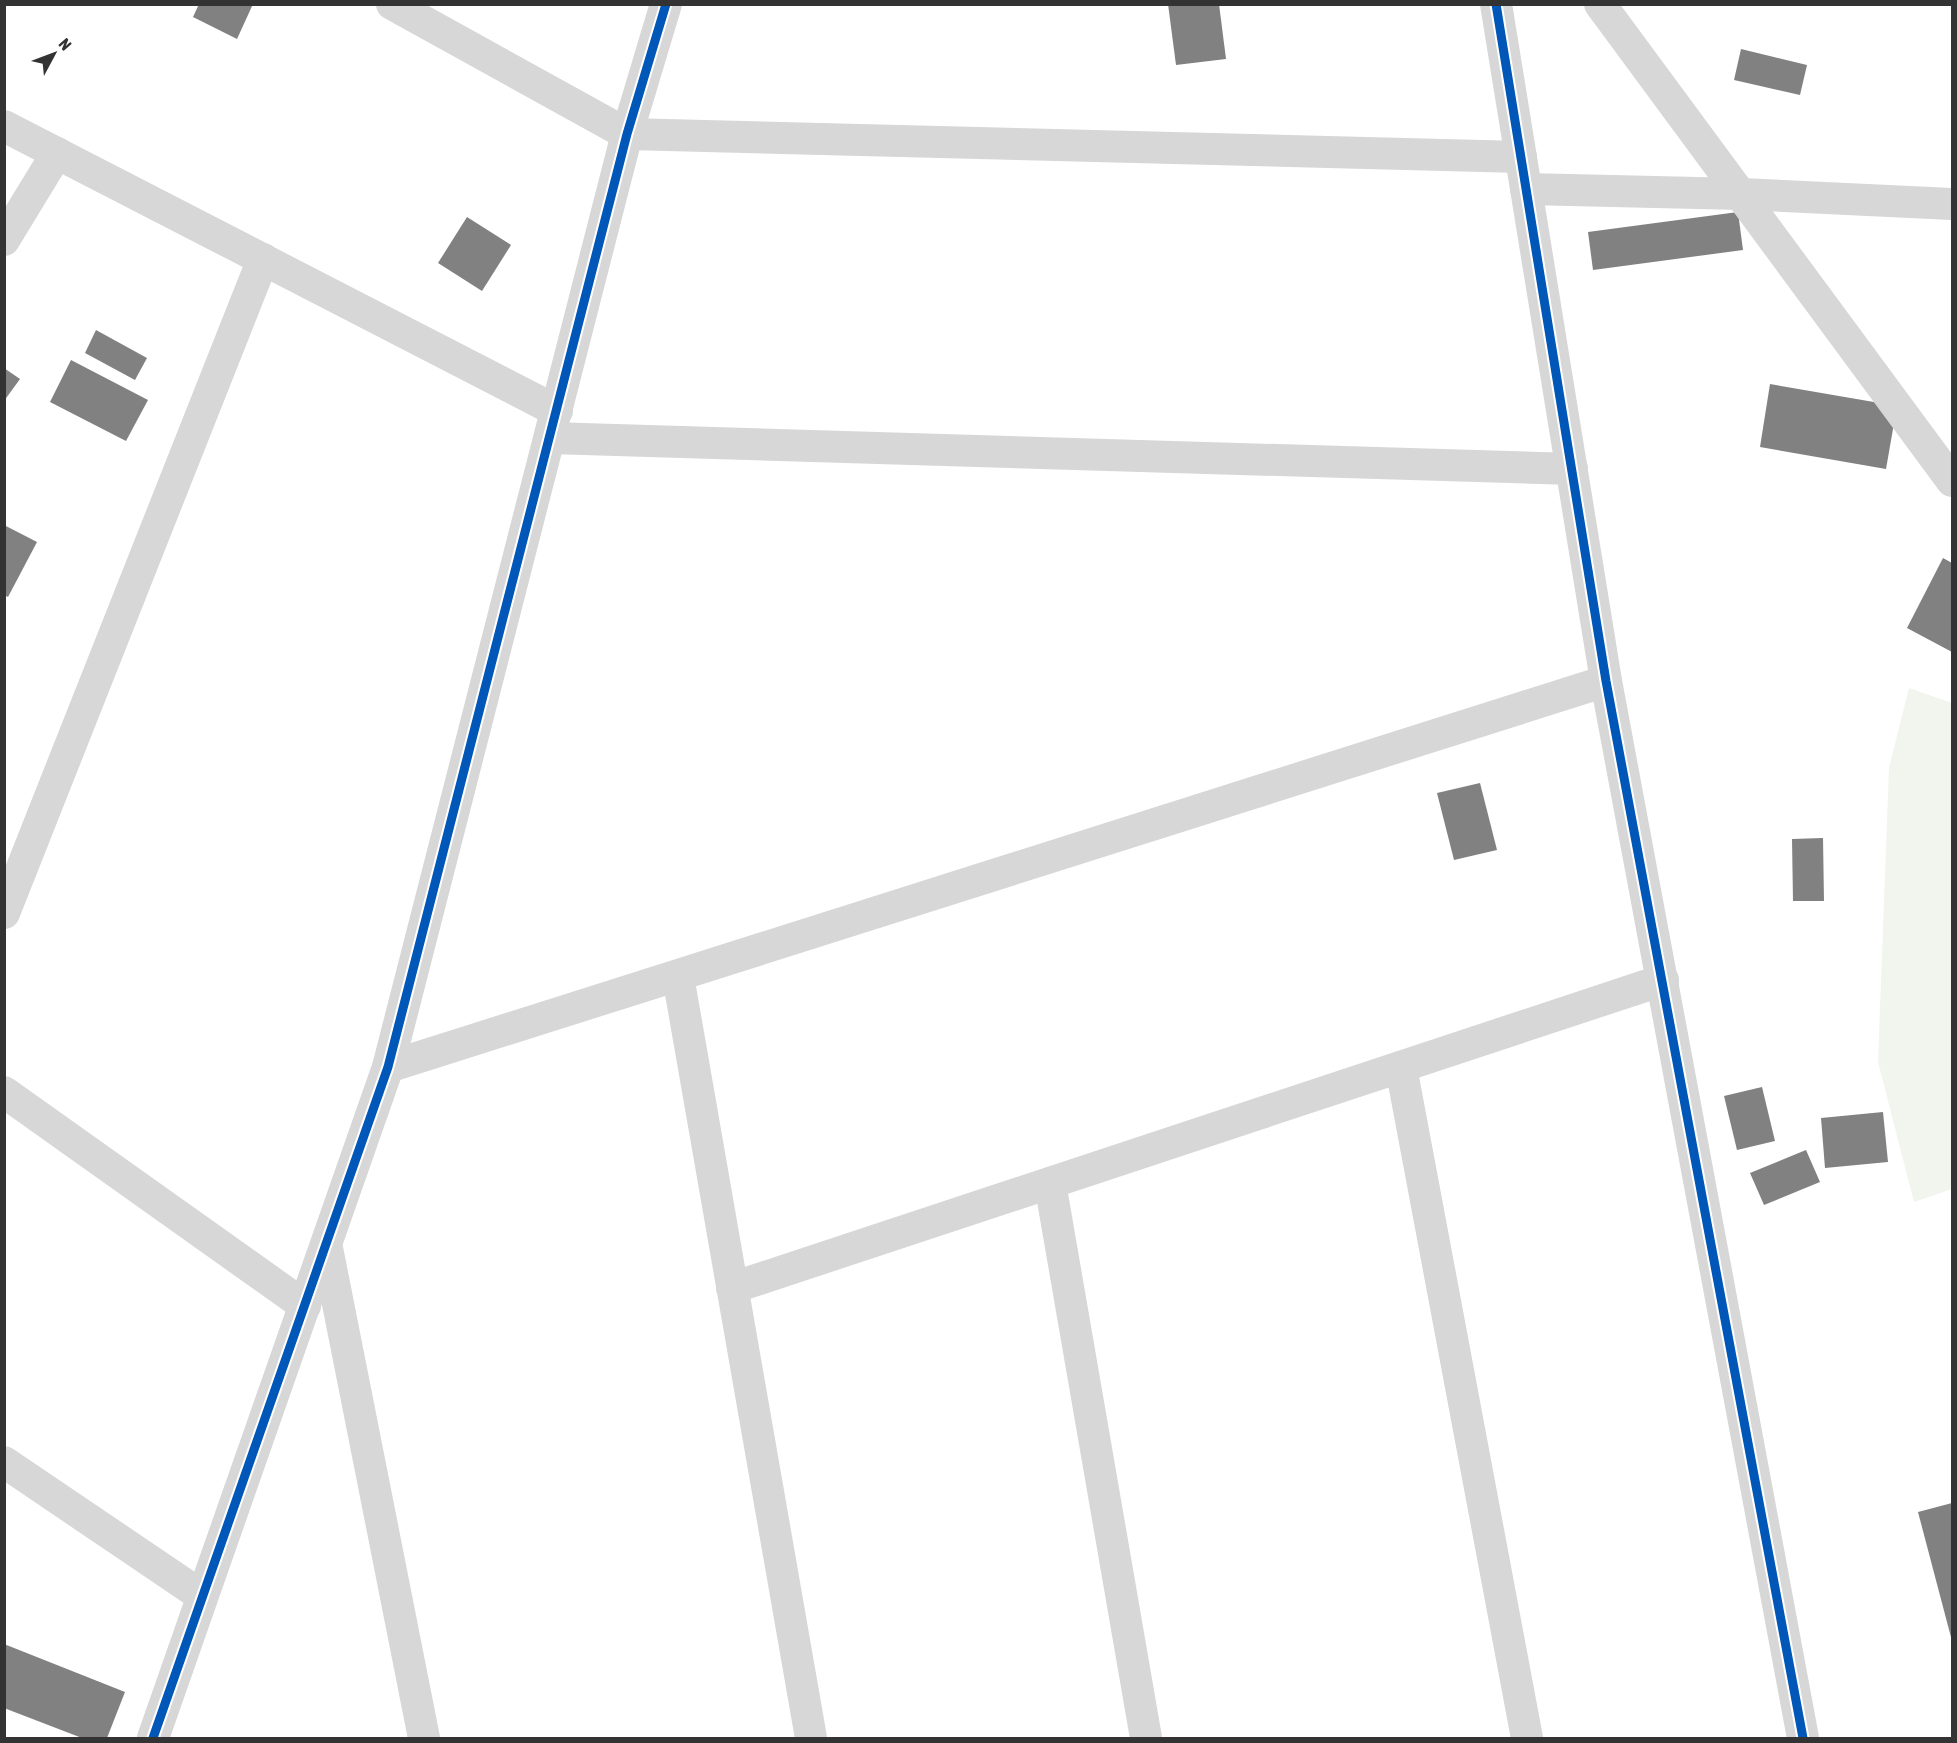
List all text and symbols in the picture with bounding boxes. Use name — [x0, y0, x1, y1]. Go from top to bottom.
north arrow — [24, 24, 84, 84]
text: N — [55, 35, 75, 54]

